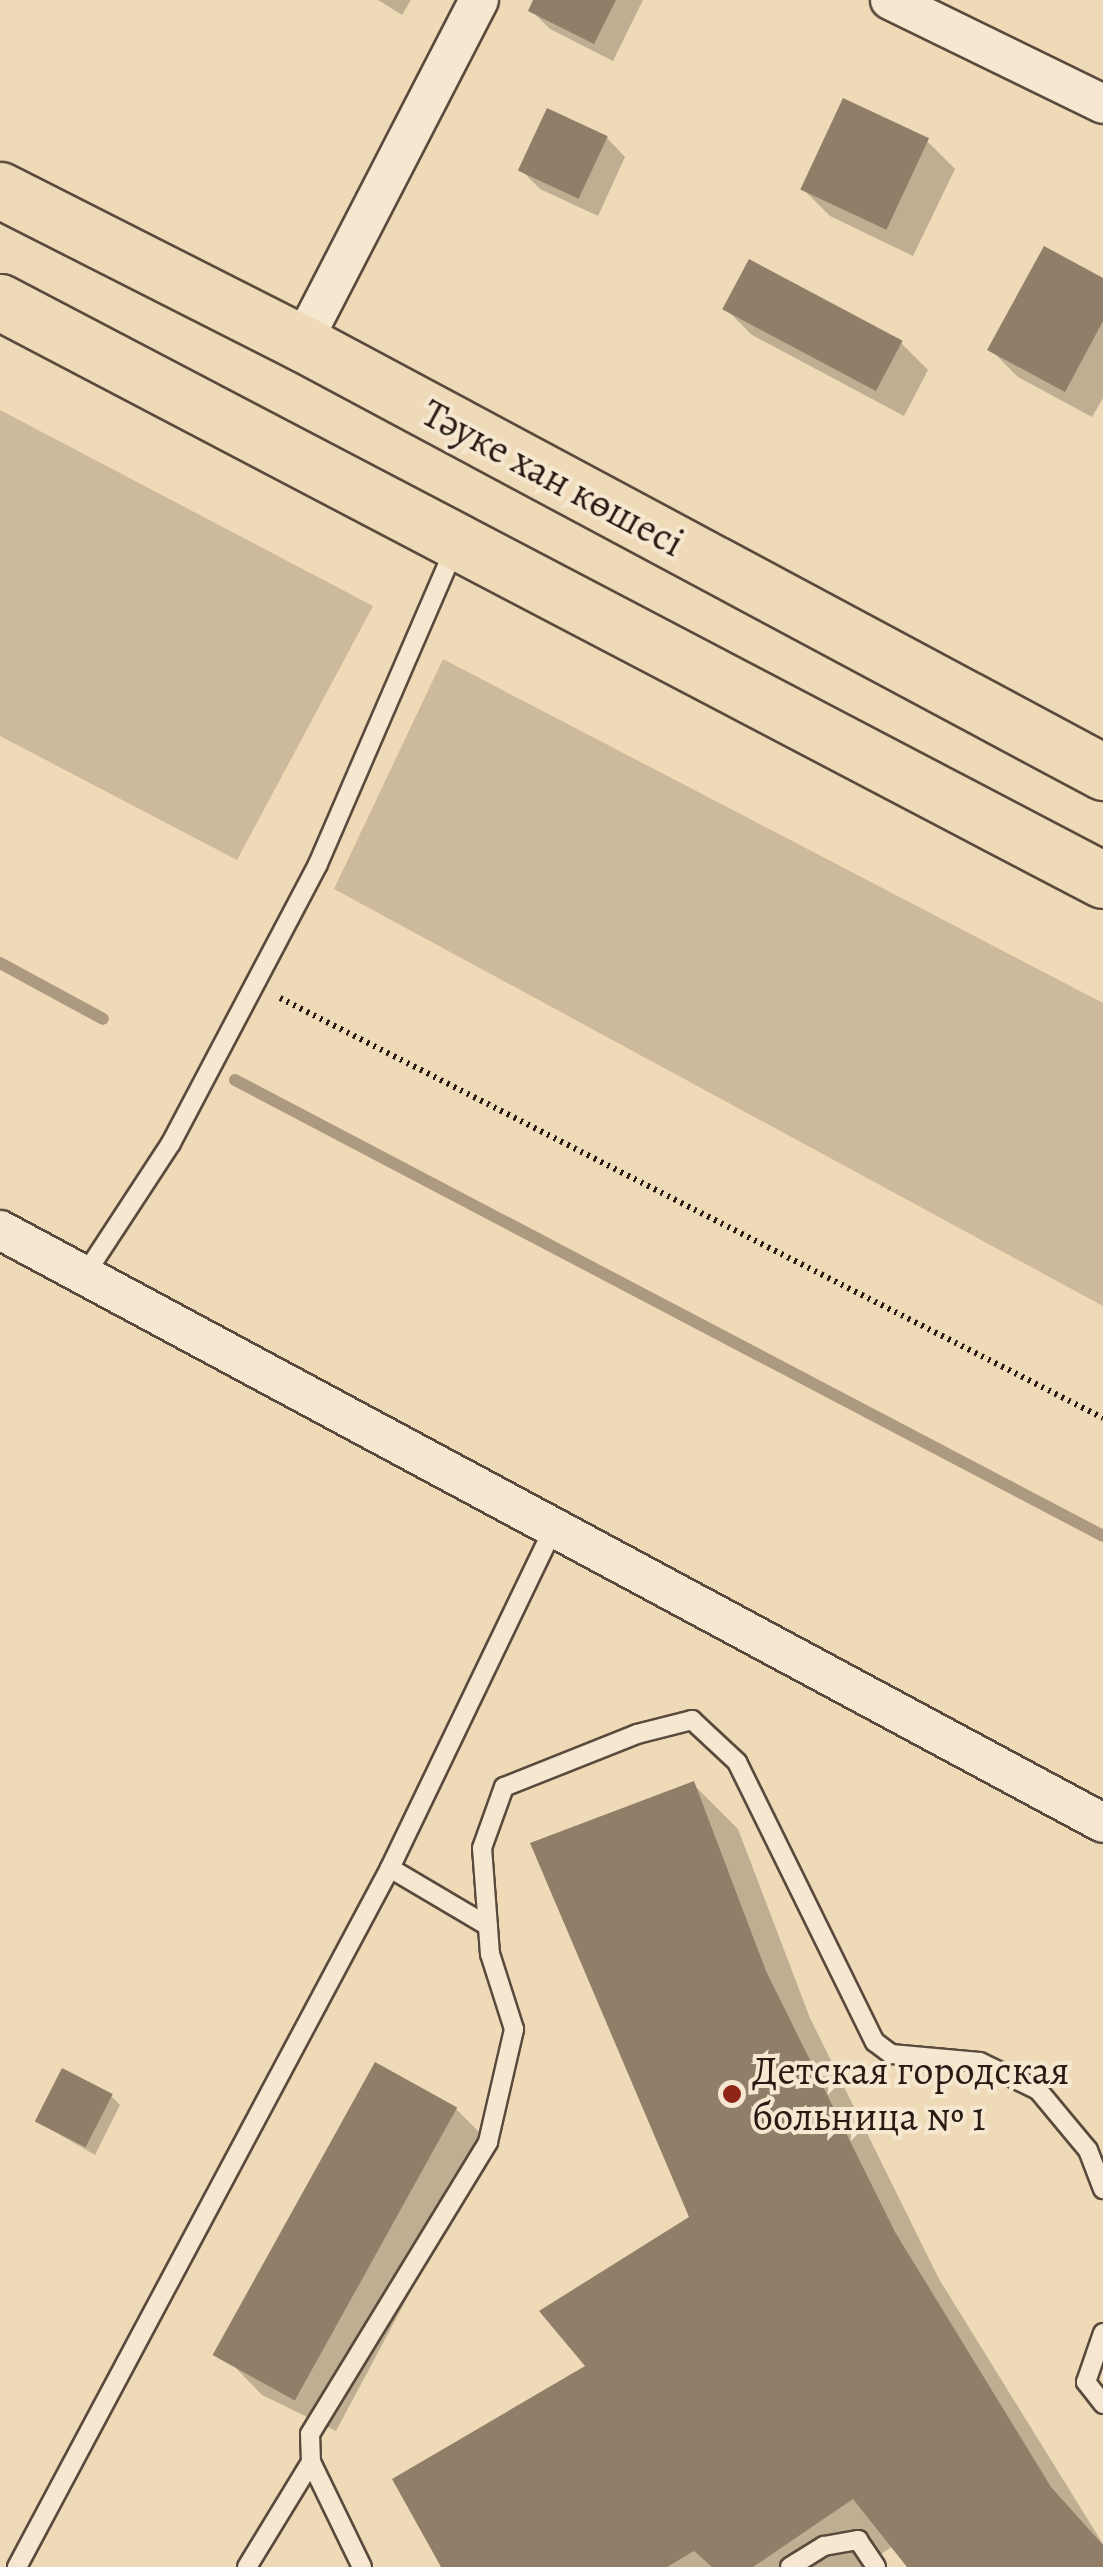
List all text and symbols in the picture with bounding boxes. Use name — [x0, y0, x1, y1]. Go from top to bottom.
street label: Тәуке хан көшесі — [414, 389, 692, 567]
place label: Детская городская больница № 1 — [752, 2047, 1069, 2141]
marker: Детская городская больница № 1 — [721, 2083, 743, 2105]

